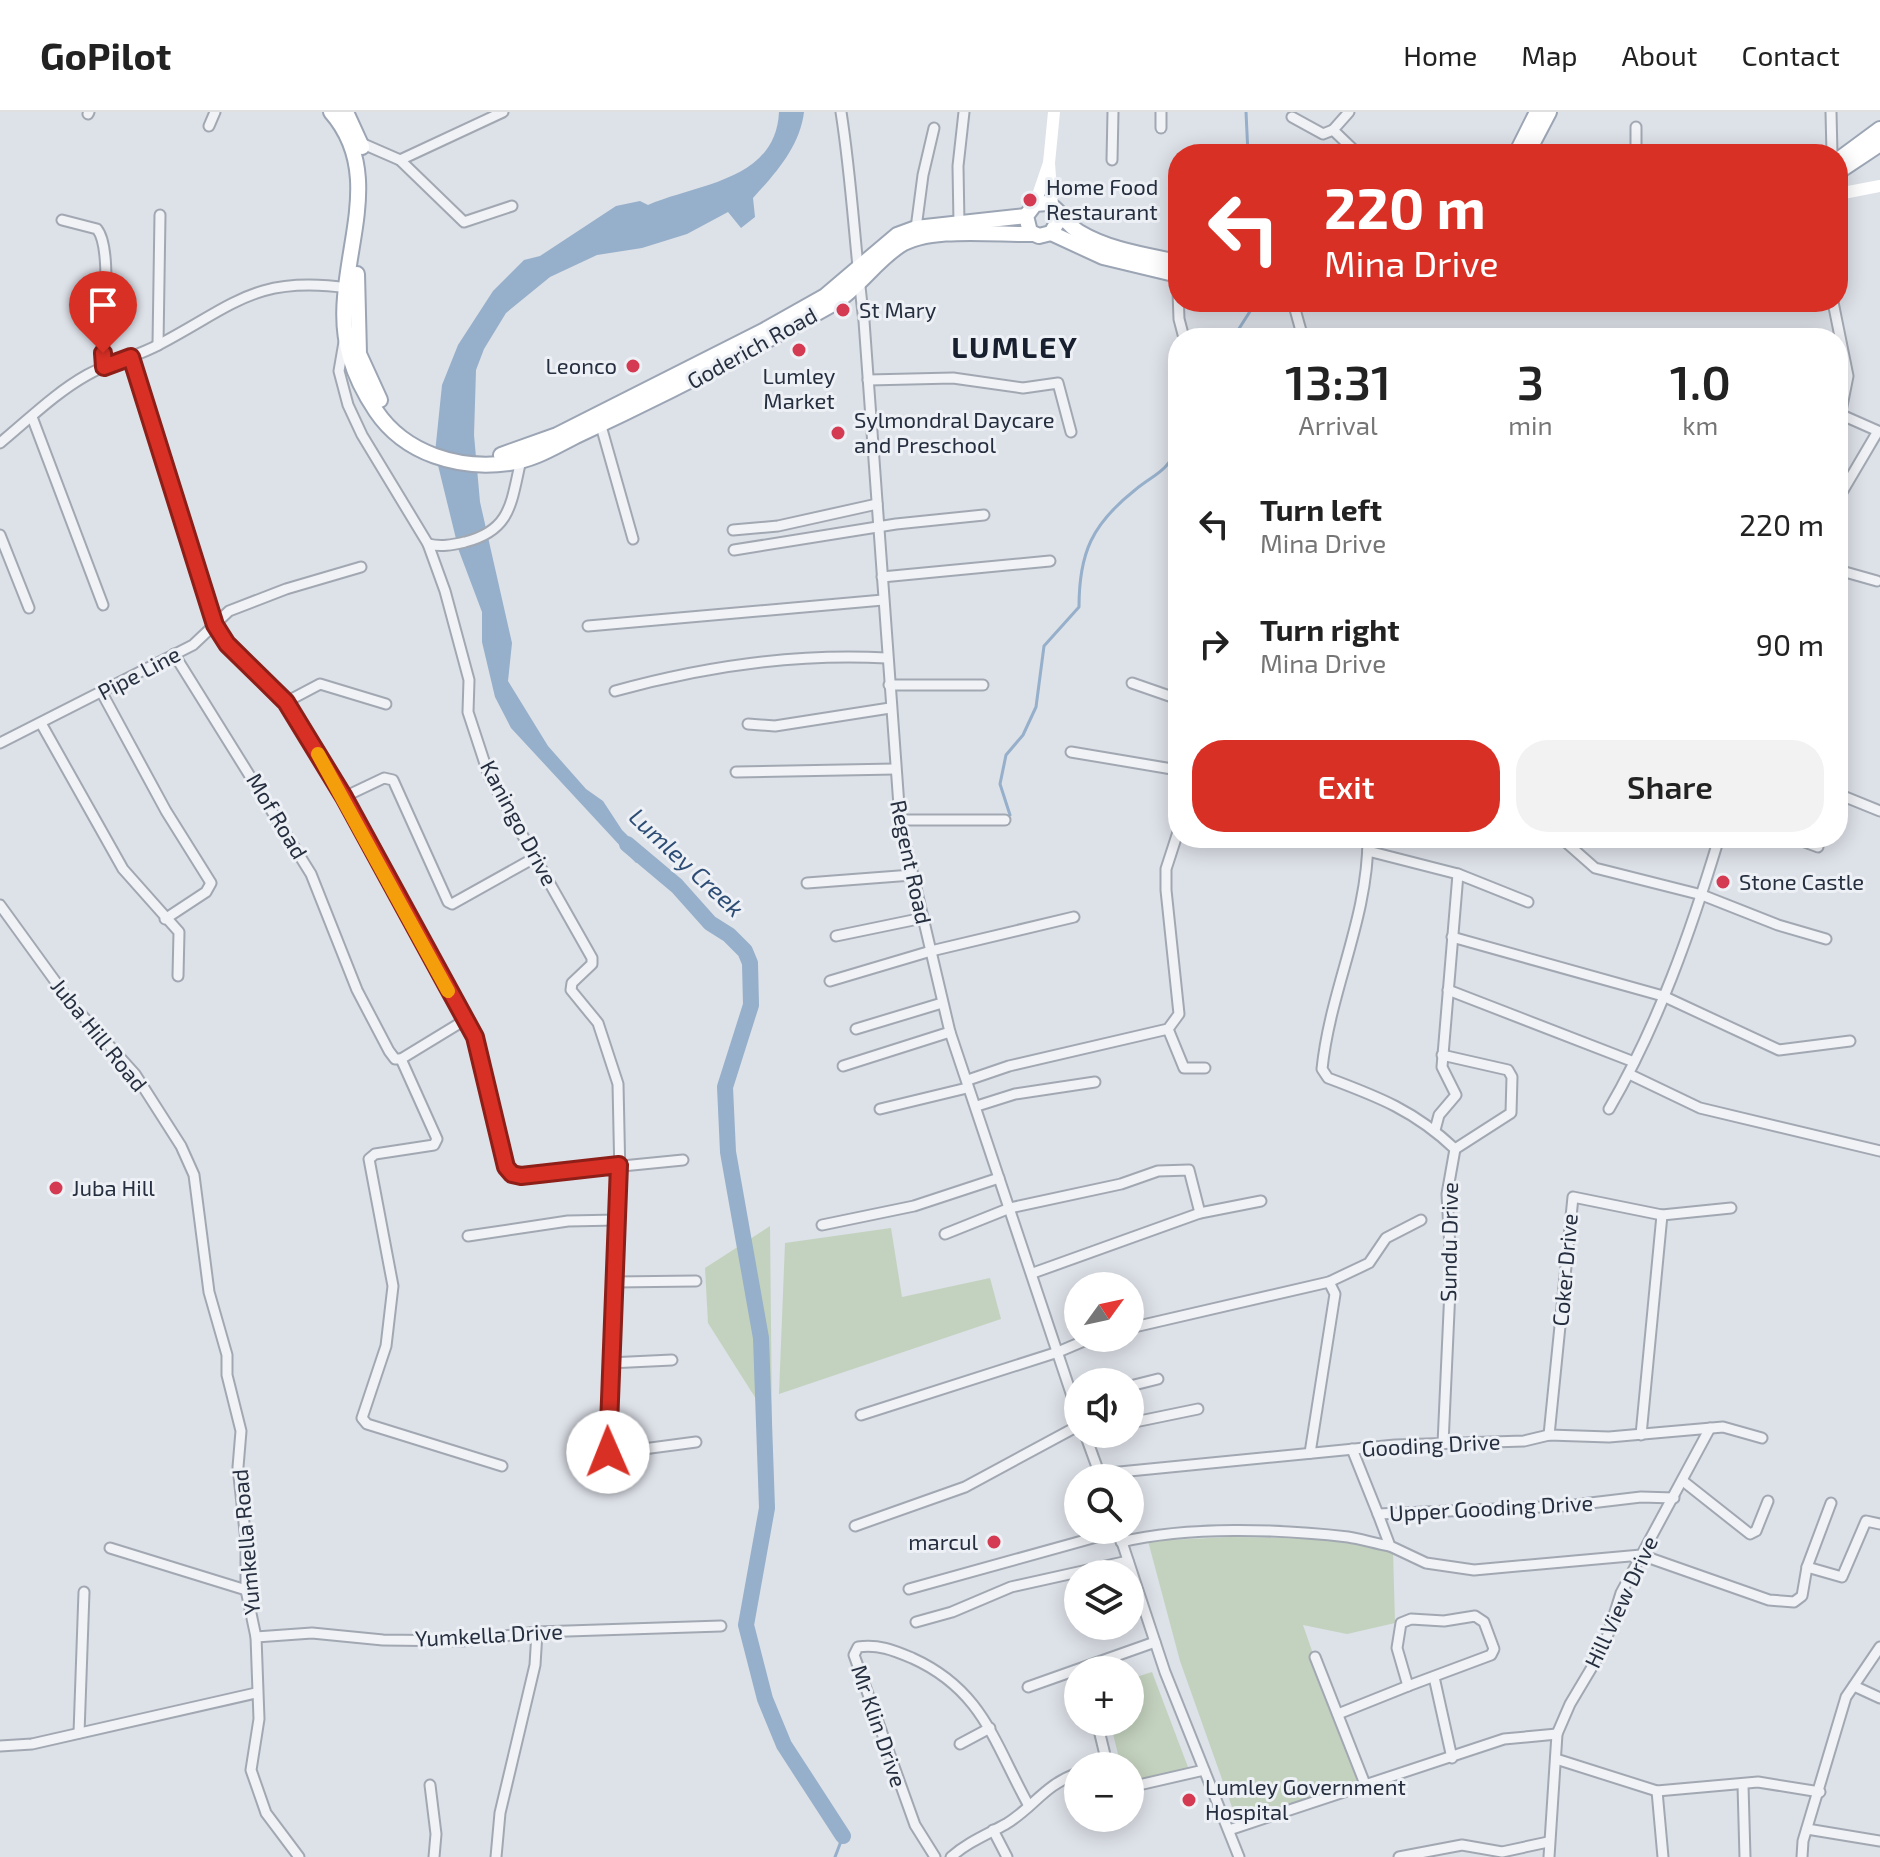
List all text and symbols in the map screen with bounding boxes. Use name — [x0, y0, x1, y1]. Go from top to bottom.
text: GoPilot — [40, 32, 171, 78]
text: Home — [1403, 38, 1477, 72]
text: Map — [1521, 38, 1578, 72]
text: About — [1622, 38, 1697, 72]
text: Contact — [1741, 38, 1840, 72]
place label: Home Food Restaurant — [1046, 173, 1158, 224]
text: 220 m — [1324, 173, 1486, 240]
icon: left — [1192, 176, 1296, 280]
marker: Home Food Restaurant — [1021, 191, 1039, 209]
text: Mina Drive — [1324, 241, 1499, 284]
pin — [69, 271, 137, 353]
icon: arrive — [81, 283, 125, 327]
place label: St Mary — [859, 296, 937, 322]
street label: Goderich Road — [682, 301, 821, 393]
marker: St Mary — [834, 301, 852, 319]
district label: LUMLEY — [951, 328, 1079, 364]
marker: Lumley Market — [790, 341, 808, 359]
place label: Leonco — [546, 352, 617, 378]
text: 13:31 — [1285, 352, 1391, 410]
text: 3 — [1517, 352, 1544, 410]
text: 1.0 — [1670, 352, 1731, 410]
marker: Leonco — [624, 357, 642, 375]
place label: Lumley Market — [762, 362, 836, 413]
place label: Sylmondral Daycare and Preschool — [854, 406, 1055, 457]
text: Arrival — [1299, 409, 1378, 440]
text: min — [1508, 409, 1553, 440]
text: km — [1682, 409, 1718, 440]
marker: Sylmondral Daycare and Preschool — [829, 424, 847, 442]
text: Turn left — [1260, 491, 1382, 527]
icon: left — [1192, 502, 1236, 546]
text: 220 m — [1739, 506, 1824, 542]
text: Mina Drive — [1260, 527, 1386, 558]
text: Turn right — [1260, 611, 1400, 647]
icon: right — [1192, 622, 1236, 666]
text: 90 m — [1756, 626, 1824, 662]
street label: Pipe Line — [93, 640, 184, 705]
text: Mina Drive — [1260, 647, 1386, 678]
button: Exit — [1192, 740, 1500, 832]
button: Share — [1516, 740, 1824, 832]
street label: Kaningo Drive — [476, 756, 564, 890]
street label: Mof Road — [242, 768, 314, 863]
street label: Regent Road — [886, 797, 938, 926]
water label: Lumley Creek — [624, 801, 750, 922]
place label: Stone Castle — [1739, 868, 1864, 894]
marker: Stone Castle — [1714, 873, 1732, 891]
street label: Juba Hill Road — [46, 973, 153, 1096]
place label: Juba Hill — [72, 1174, 155, 1200]
marker: Juba Hill — [47, 1179, 65, 1197]
street label: Sundu Drive — [1434, 1182, 1462, 1302]
street label: Coker Drive — [1546, 1212, 1582, 1327]
north arrow — [1064, 1272, 1144, 1352]
map controls — [1064, 1272, 1144, 1832]
button: sound — [1064, 1368, 1144, 1448]
position arrow — [566, 1410, 650, 1494]
street label: Gooding Drive — [1361, 1427, 1501, 1461]
button: search — [1064, 1464, 1144, 1544]
street label: Yumkella Road — [226, 1468, 264, 1616]
street label: Upper Gooding Drive — [1388, 1489, 1594, 1525]
place label: marcul — [908, 1528, 978, 1554]
street label: Hill View Drive — [1578, 1531, 1662, 1672]
marker: marcul — [985, 1533, 1003, 1551]
button: layers — [1064, 1560, 1144, 1640]
street label: Yumkella Drive — [414, 1617, 564, 1651]
button: + — [1064, 1656, 1144, 1736]
street label: Mr Klin Drive — [847, 1661, 913, 1790]
button: − — [1064, 1752, 1144, 1832]
place label: Lumley Government Hospital — [1205, 1773, 1406, 1824]
marker: Lumley Government Hospital — [1180, 1791, 1198, 1809]

